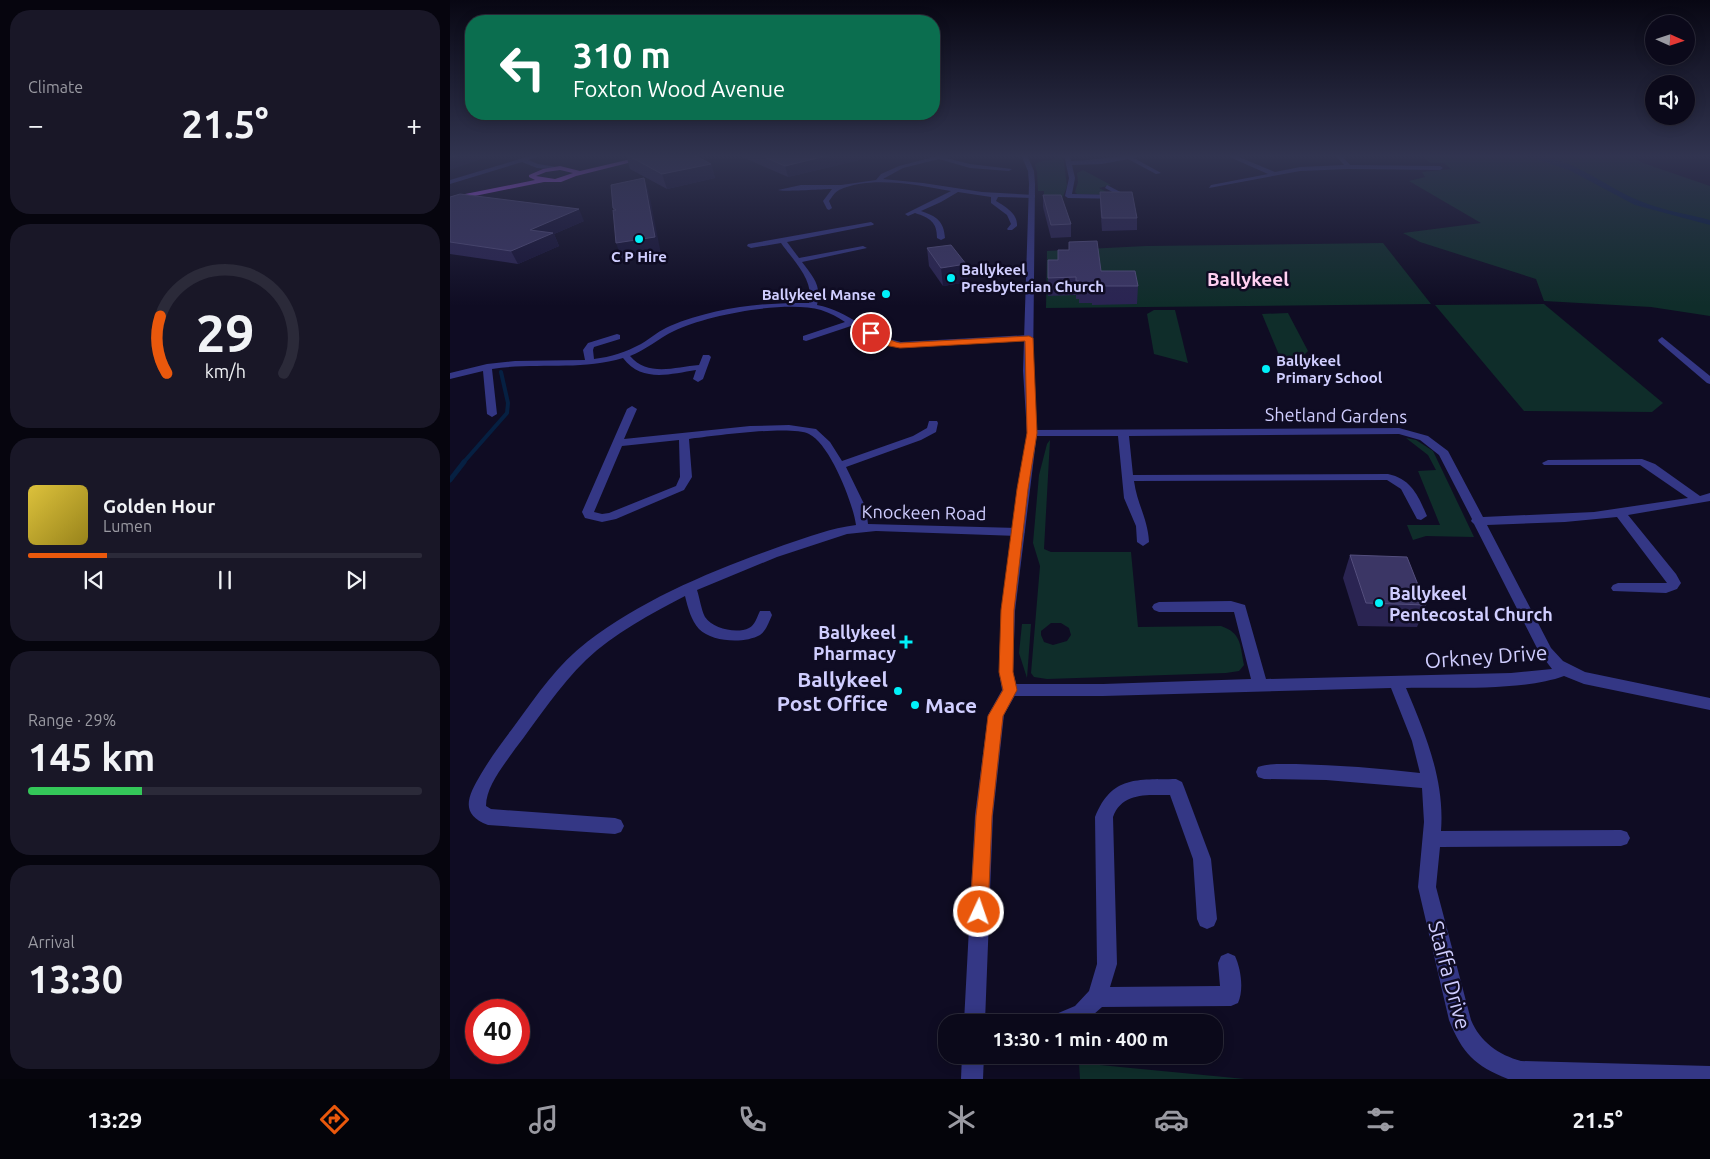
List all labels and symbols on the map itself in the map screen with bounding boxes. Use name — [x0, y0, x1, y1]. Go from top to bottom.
north arrow — [1645, 15, 1695, 65]
marker: C P Hire — [633, 233, 645, 245]
place label: C P Hire — [611, 248, 667, 265]
place label: Ballykeel Presbyterian Church — [961, 261, 1104, 295]
district label: Ballykeel — [1207, 268, 1289, 290]
marker: Ballykeel Presbyterian Church — [945, 272, 957, 284]
place label: Ballykeel Manse — [762, 286, 876, 303]
marker: Ballykeel Manse — [880, 288, 892, 300]
pin — [850, 312, 892, 354]
place label: Ballykeel Primary School — [1276, 352, 1383, 386]
marker: Ballykeel Primary School — [1260, 363, 1272, 375]
street label: Shetland Gardens — [1265, 404, 1407, 426]
street label: Knockeen Road — [861, 501, 987, 523]
place label: Ballykeel Pentecostal Church — [1389, 583, 1553, 624]
marker: Ballykeel Pentecostal Church — [1373, 597, 1385, 609]
place label: Ballykeel Pharmacy — [813, 622, 897, 663]
marker: Ballykeel Pharmacy — [900, 636, 912, 648]
street label: Orkney Drive — [1424, 640, 1548, 672]
place label: Ballykeel Post Office — [777, 667, 888, 715]
marker: Ballykeel Post Office — [892, 685, 904, 697]
place label: Mace — [925, 693, 977, 717]
marker: Mace — [909, 699, 921, 711]
position arrow — [952, 885, 1004, 937]
street label: Staffa Drive — [1424, 918, 1476, 1032]
speed limit sign: 40 — [465, 999, 530, 1064]

